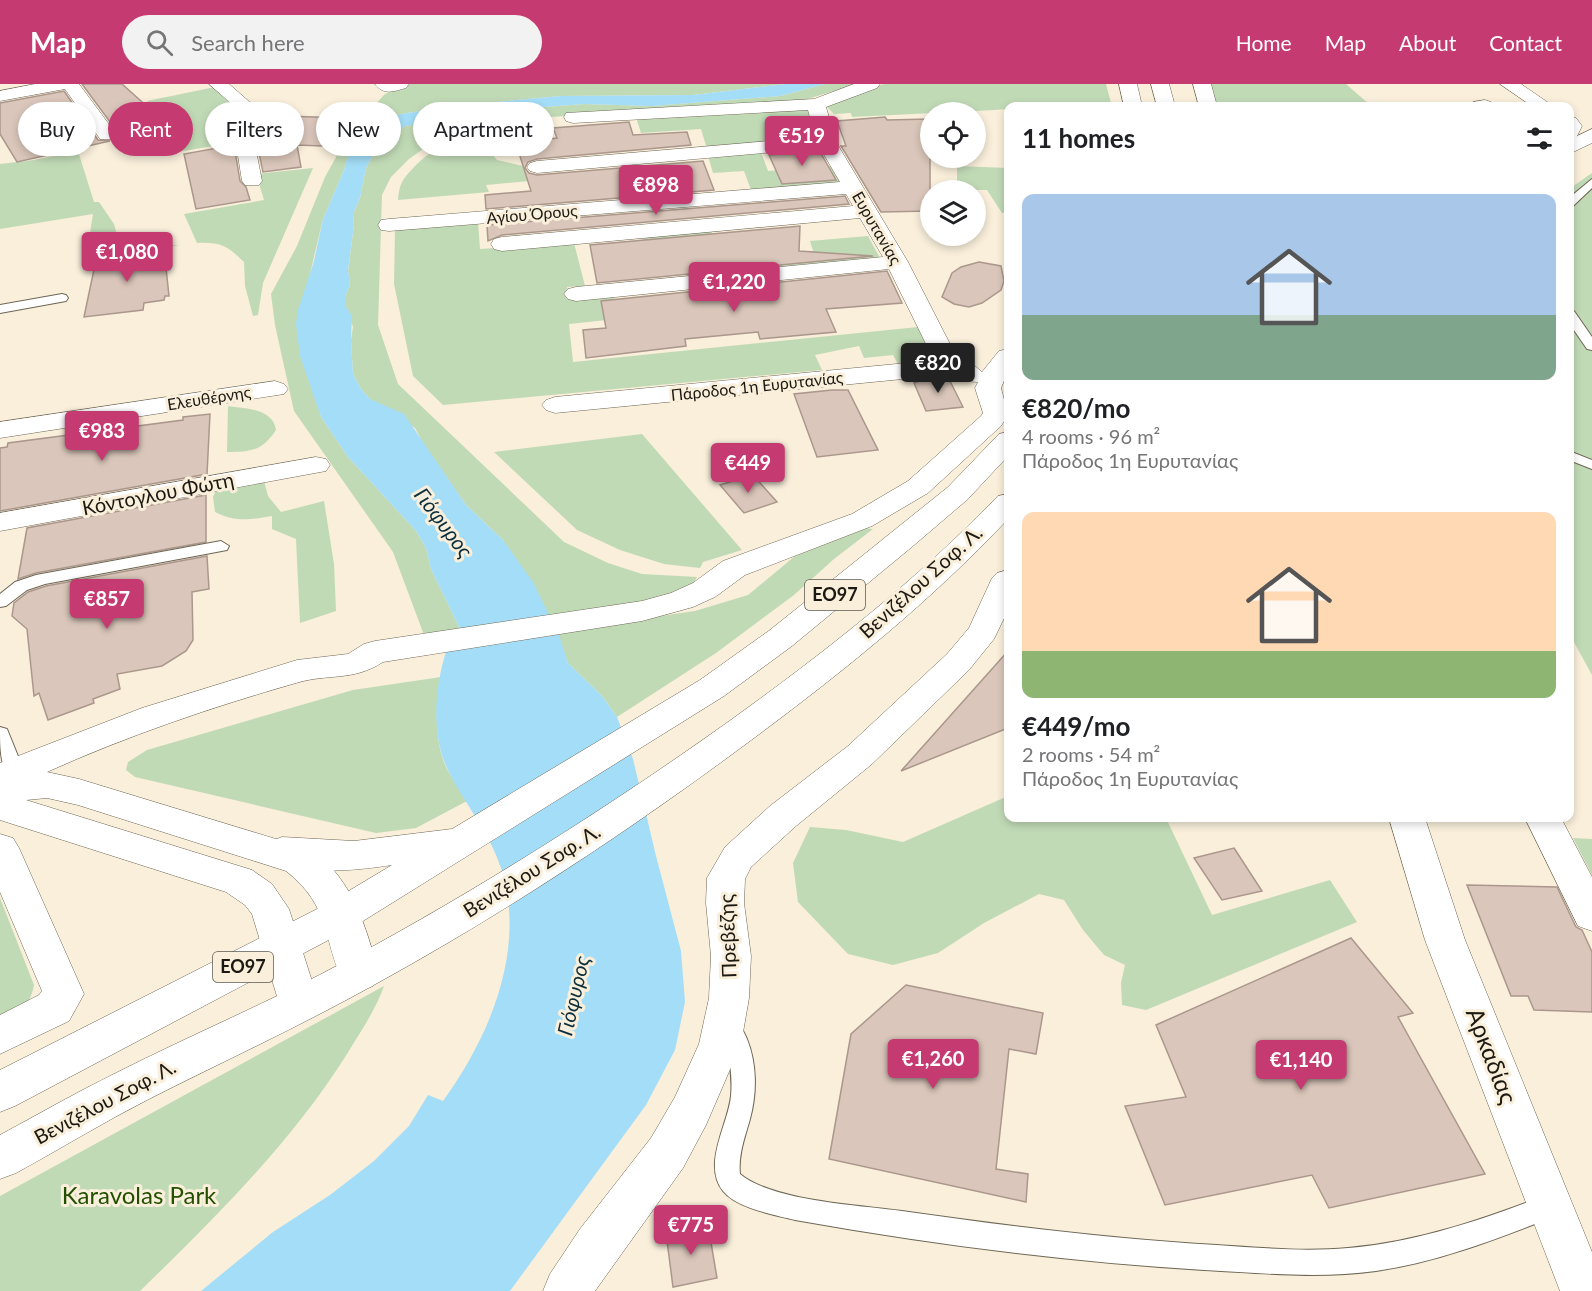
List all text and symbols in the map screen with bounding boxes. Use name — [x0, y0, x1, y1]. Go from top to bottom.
search box — [122, 15, 542, 69]
text: Map — [30, 25, 86, 59]
icon: search — [143, 26, 176, 59]
text: Search here — [191, 29, 305, 56]
text: Home — [1236, 30, 1292, 55]
text: Map — [1325, 30, 1366, 55]
text: About — [1399, 30, 1456, 55]
text: Contact — [1489, 30, 1562, 55]
chip: Buy — [18, 102, 96, 156]
chip: Rent — [108, 102, 193, 156]
chip: Filters — [205, 102, 304, 156]
chip: New — [316, 102, 401, 156]
chip: Apartment — [413, 102, 554, 156]
map controls — [920, 102, 986, 246]
button: locate — [920, 102, 986, 168]
pin: €519 — [766, 116, 838, 167]
text: 11 homes — [1022, 122, 1135, 154]
icon: filters — [1523, 122, 1556, 155]
text: €519 — [779, 123, 825, 147]
pin: €898 — [620, 165, 692, 216]
text: €898 — [633, 172, 679, 196]
button: layers — [920, 180, 986, 246]
street label: Ευρυτανίας — [849, 188, 906, 268]
street label: Αγίου Όρους — [486, 200, 579, 227]
pin: €1,080 — [78, 232, 176, 283]
icon: home — [1235, 233, 1343, 341]
text: €1,080 — [96, 239, 158, 263]
pin: €1,220 — [685, 262, 783, 313]
text: €1,220 — [703, 269, 765, 293]
pin: €820 — [902, 343, 974, 394]
text: €820 — [915, 350, 961, 374]
street label: Πάροδος 1η Ευρυτανίας — [670, 367, 845, 404]
street label: Ελευθέρνης — [166, 381, 253, 413]
text: €820/mo — [1022, 392, 1130, 424]
pin: €983 — [66, 411, 138, 462]
text: €983 — [79, 418, 125, 442]
text: 4 rooms · 96 m² — [1022, 424, 1160, 448]
pin: €449 — [712, 443, 784, 494]
text: Πάροδος 1η Ευρυτανίας — [1022, 448, 1238, 472]
text: €449 — [725, 450, 771, 474]
street label: Κόντογλου Φώτη — [80, 467, 236, 520]
water label: Γιόφυρος — [410, 482, 479, 563]
street label: Βενιζέλου Σοφ. Λ. — [854, 520, 987, 643]
icon: home — [1235, 551, 1343, 659]
pin: €857 — [71, 579, 143, 630]
road number: ΕΟ97 — [805, 580, 865, 610]
text: €857 — [84, 586, 130, 610]
text: €449/mo — [1022, 710, 1130, 742]
text: 2 rooms · 54 m² — [1022, 742, 1160, 766]
text: Πάροδος 1η Ευρυτανίας — [1022, 766, 1238, 790]
street label: Βενιζέλου Σοφ. Λ. — [459, 818, 604, 922]
street label: Πρεβέζης — [714, 894, 740, 978]
road number: ΕΟ97 — [213, 952, 273, 982]
water label: Γιόφυρος — [551, 953, 594, 1038]
street label: Αρκαδίας — [1461, 1003, 1524, 1108]
pin: €1,260 — [884, 1039, 982, 1090]
pin: €1,140 — [1252, 1040, 1350, 1091]
text: €1,260 — [902, 1046, 964, 1070]
text: €1,140 — [1270, 1047, 1332, 1071]
street label: Βενιζέλου Σοφ. Λ. — [30, 1054, 179, 1149]
park label: Karavolas Park — [62, 1180, 217, 1209]
pin: €775 — [655, 1205, 727, 1256]
text: €775 — [668, 1212, 714, 1236]

